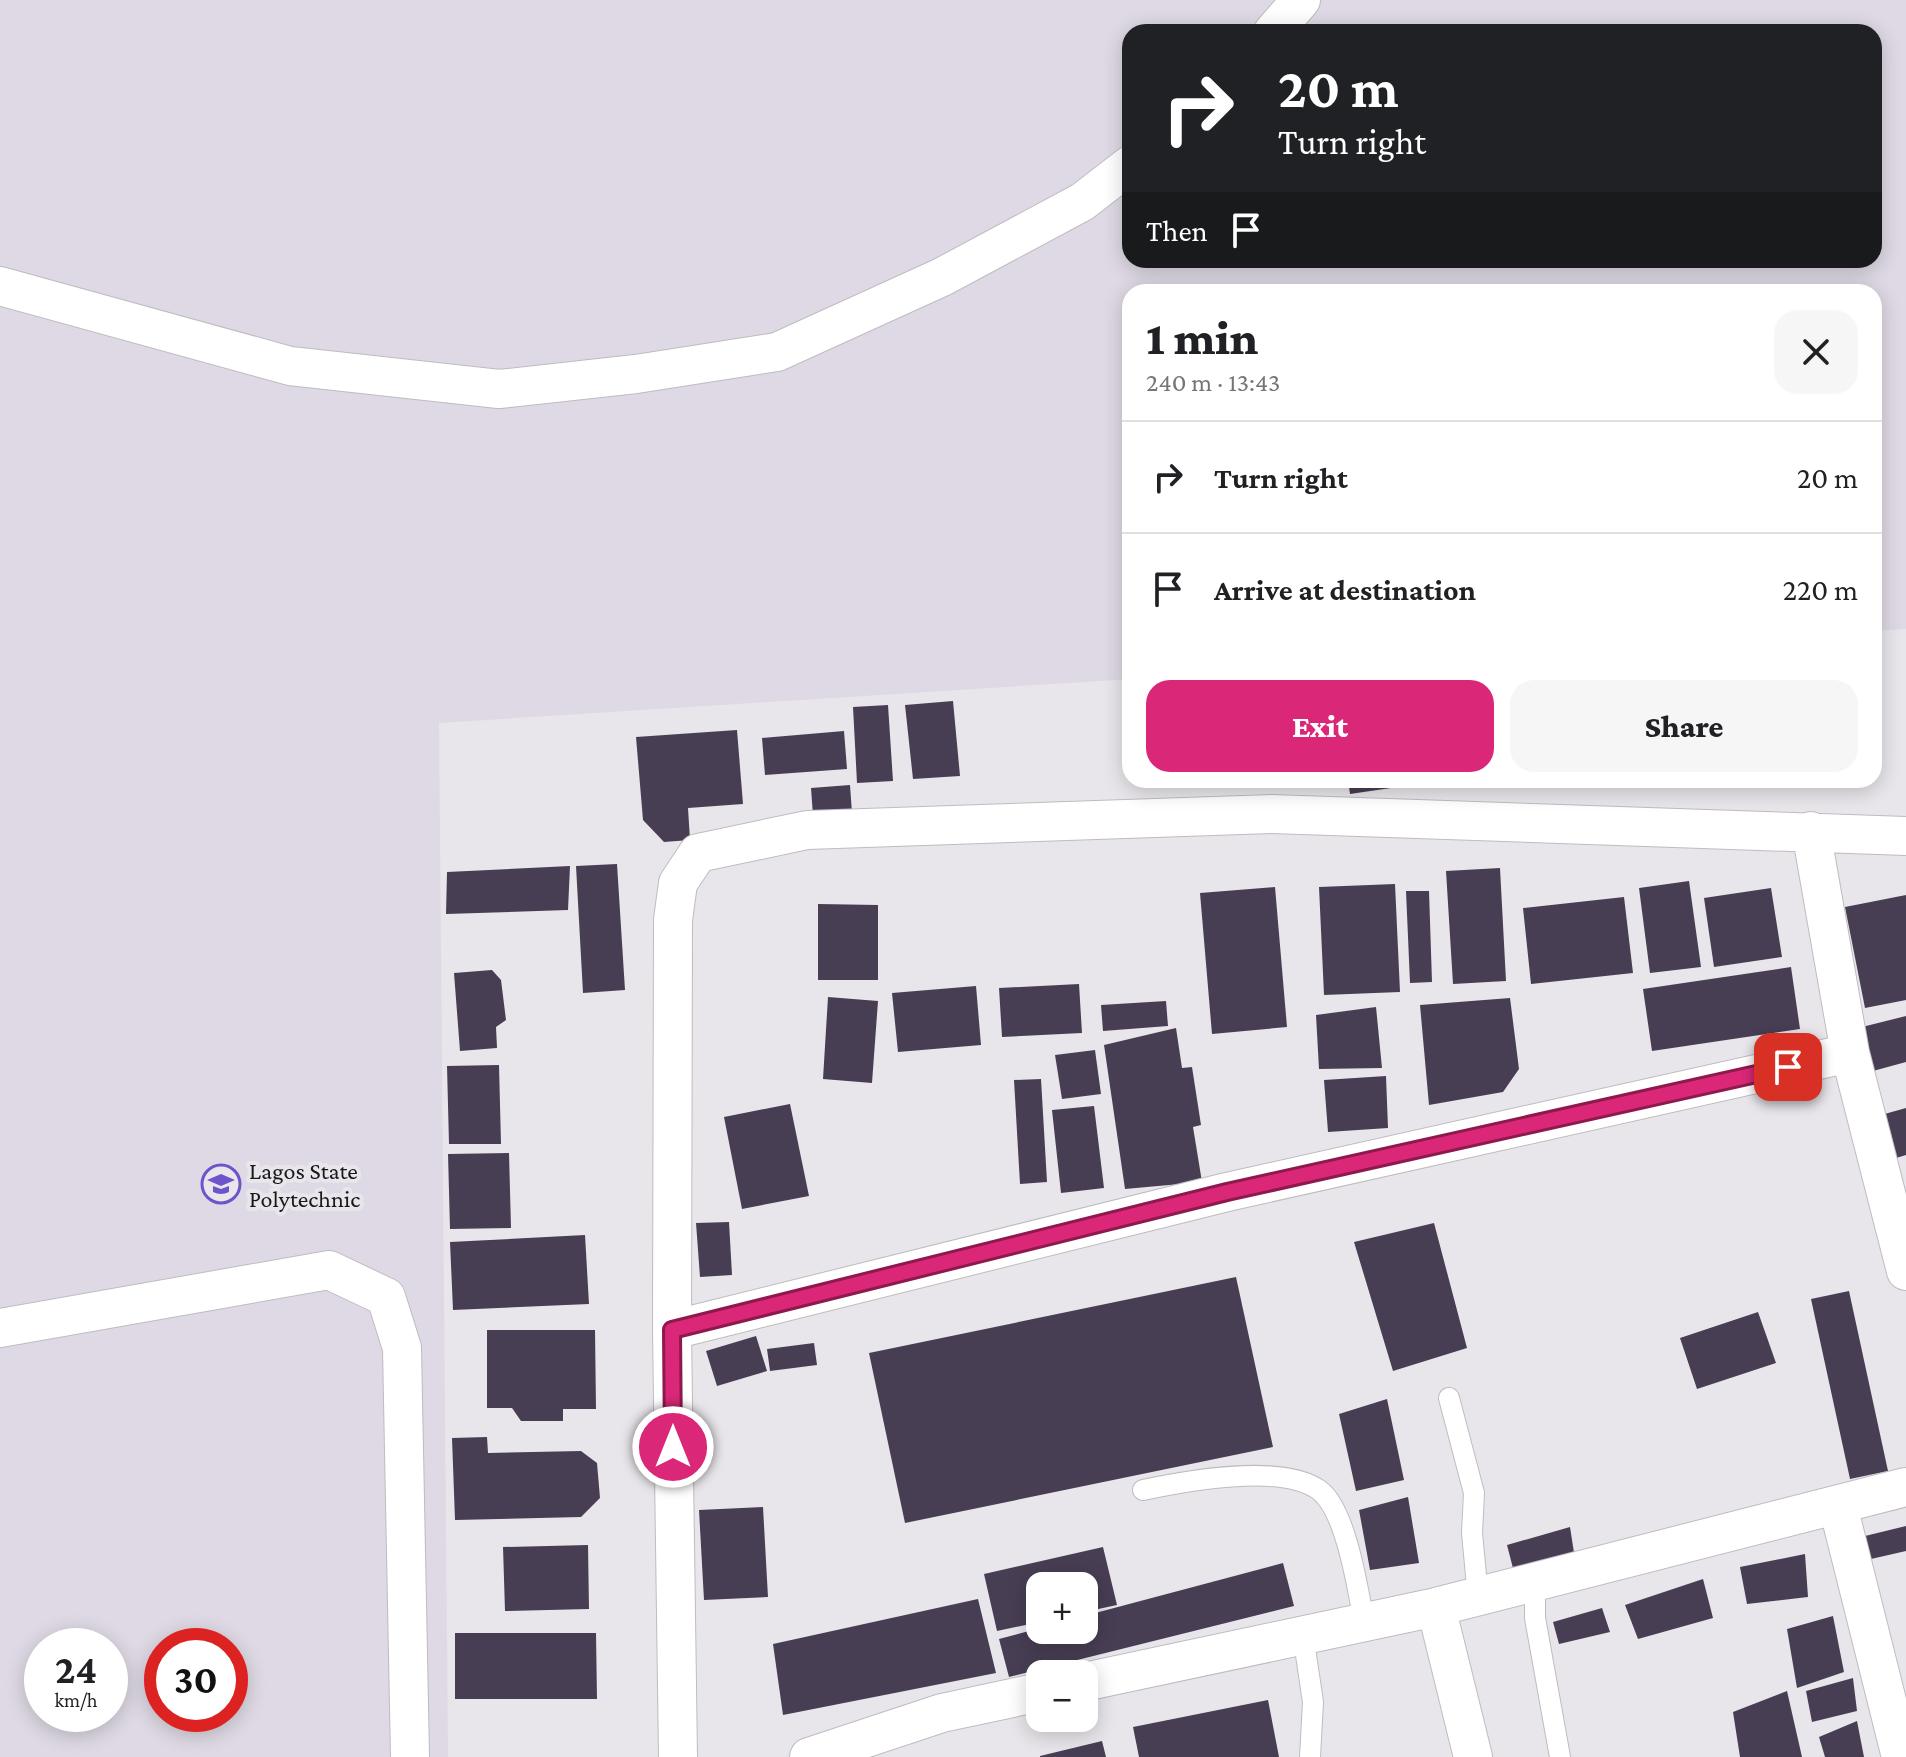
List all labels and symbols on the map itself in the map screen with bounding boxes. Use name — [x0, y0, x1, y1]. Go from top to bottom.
pin — [1754, 1033, 1822, 1101]
place label: Lagos State Polytechnic — [249, 1157, 360, 1212]
school or university icon: Lagos State Polytechnic — [200, 1163, 242, 1205]
position arrow — [631, 1405, 715, 1489]
speed limit sign: 30 — [144, 1628, 248, 1732]

